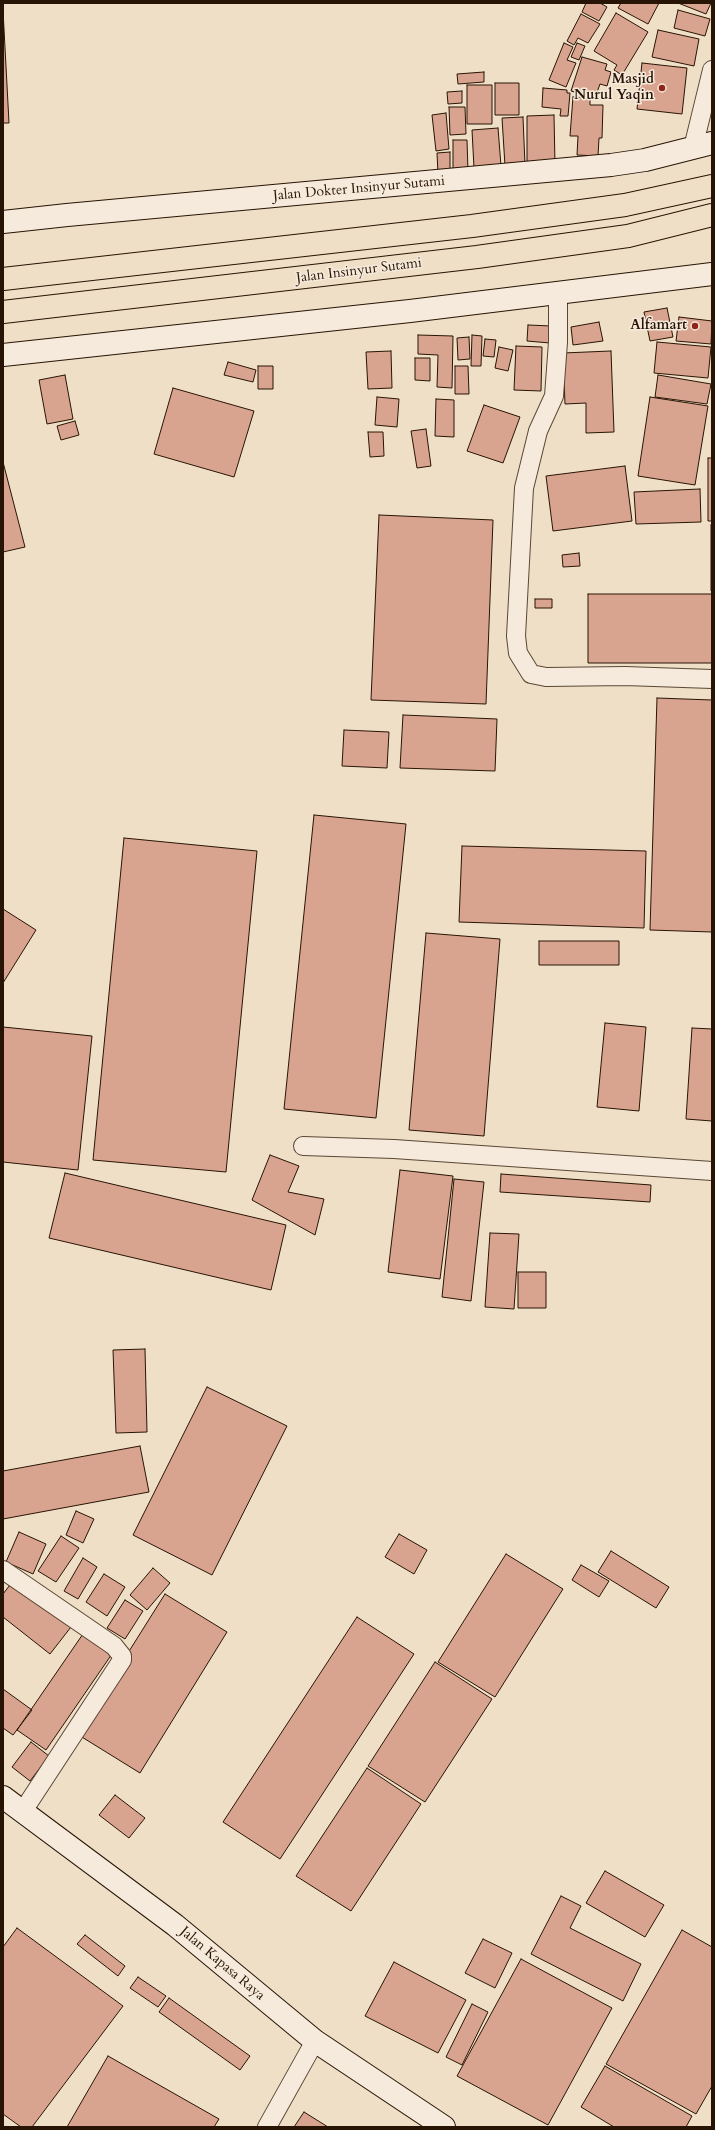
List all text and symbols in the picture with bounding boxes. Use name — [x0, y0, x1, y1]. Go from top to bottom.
place label: Masjid Nurul Yaqin — [574, 72, 654, 104]
marker: Masjid Nurul Yaqin — [657, 83, 667, 93]
street label: Jalan Dokter Insinyur Sutami — [272, 173, 446, 205]
street label: Jalan Insinyur Sutami — [295, 255, 423, 287]
place label: Alfamart — [630, 318, 687, 334]
marker: Alfamart — [690, 321, 700, 331]
street label: Jalan Kapasa Raya — [176, 1924, 268, 2004]

